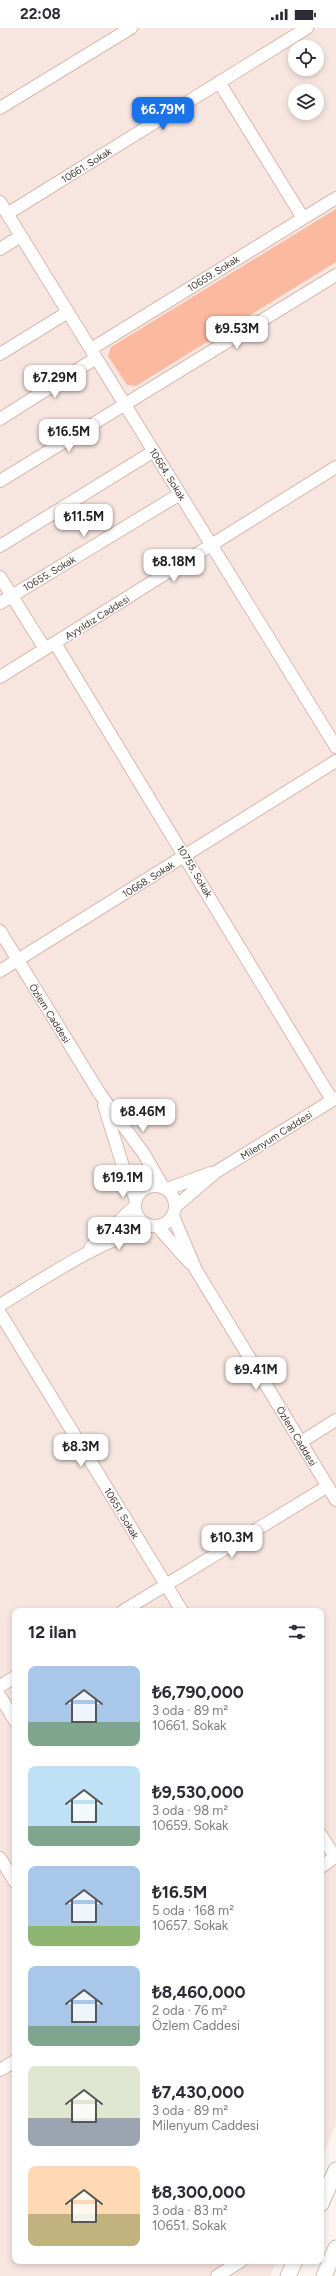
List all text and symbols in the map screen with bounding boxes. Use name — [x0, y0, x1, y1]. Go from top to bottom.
text: 22:08 — [20, 5, 61, 23]
map controls — [288, 40, 324, 120]
button: locate — [288, 40, 324, 76]
button: layers — [288, 84, 324, 120]
pin: ₺6.79M — [130, 97, 196, 131]
text: ₺6.79M — [141, 102, 185, 117]
street label: 10661. Sokak — [59, 145, 114, 186]
street label: 10659. Sokak — [185, 252, 242, 295]
pin: ₺9.53M — [204, 316, 270, 350]
text: ₺9.53M — [215, 321, 259, 336]
pin: ₺7.29M — [22, 365, 88, 399]
text: ₺7.29M — [33, 370, 77, 385]
pin: ₺16.5M — [36, 419, 102, 453]
text: ₺16.5M — [48, 424, 90, 439]
street label: 10664. Sokak — [146, 446, 189, 503]
pin: ₺11.5M — [51, 504, 117, 538]
text: ₺11.5M — [64, 509, 104, 524]
pin: ₺8.18M — [141, 549, 207, 583]
street label: 10655. Sokak — [21, 553, 78, 594]
text: ₺8.18M — [152, 554, 196, 569]
street label: Ayyıldız Caddesi — [63, 592, 132, 642]
street label: 10755. Sokak — [174, 843, 215, 900]
street label: 10668. Sokak — [120, 858, 177, 901]
street label: Özlem Caddesi — [26, 981, 73, 1045]
pin: ₺8.46M — [110, 1099, 176, 1133]
text: ₺8.46M — [120, 1104, 166, 1119]
street label: Milenyum Caddesi — [238, 1108, 315, 1163]
pin: ₺19.1M — [90, 1165, 156, 1199]
text: ₺19.1M — [103, 1170, 143, 1185]
pin: ₺7.43M — [86, 1217, 152, 1251]
text: ₺7.43M — [97, 1222, 141, 1237]
pin: ₺9.41M — [223, 1357, 289, 1391]
text: ₺9.41M — [234, 1362, 278, 1377]
street label: Özlem Caddesi — [274, 1404, 320, 1469]
pin: ₺8.3M — [53, 1434, 109, 1468]
text: ₺8.3M — [63, 1439, 100, 1454]
street label: 10651. Sokak — [101, 1485, 142, 1541]
pin: ₺10.3M — [199, 1525, 265, 1559]
text: ₺10.3M — [211, 1530, 253, 1545]
icon: filters — [286, 1621, 308, 1643]
text: 12 ilan — [28, 1622, 76, 1642]
icon: home — [60, 1682, 108, 1730]
text: ₺6,790,000 — [152, 1682, 244, 1702]
text: 3 oda · 89 m² — [152, 1703, 228, 1718]
text: 10661. Sokak — [152, 1718, 226, 1733]
icon: home — [60, 1782, 108, 1830]
text: ₺9,530,000 — [152, 1782, 244, 1802]
text: 3 oda · 98 m² — [152, 1803, 228, 1818]
text: 10659. Sokak — [152, 1818, 228, 1833]
icon: home — [60, 1882, 108, 1930]
text: ₺16.5M — [152, 1882, 207, 1902]
text: 5 oda · 168 m² — [152, 1903, 234, 1918]
text: 10657. Sokak — [152, 1918, 228, 1933]
icon: home — [60, 1982, 108, 2030]
text: ₺8,460,000 — [152, 1982, 246, 2002]
text: 2 oda · 76 m² — [152, 2003, 227, 2018]
text: Özlem Caddesi — [152, 2018, 240, 2033]
icon: home — [60, 2082, 108, 2130]
text: ₺7,430,000 — [152, 2082, 244, 2102]
text: 3 oda · 89 m² — [152, 2103, 228, 2118]
text: Milenyum Caddesi — [152, 2118, 259, 2133]
icon: home — [60, 2182, 108, 2230]
text: ₺8,300,000 — [152, 2182, 245, 2202]
text: 3 oda · 83 m² — [152, 2203, 228, 2218]
text: 10651. Sokak — [152, 2218, 226, 2233]

